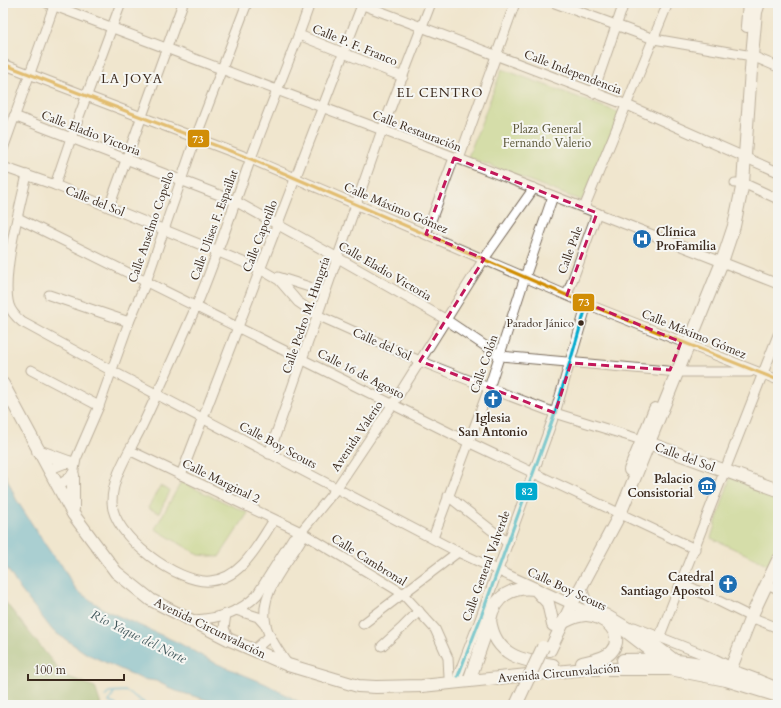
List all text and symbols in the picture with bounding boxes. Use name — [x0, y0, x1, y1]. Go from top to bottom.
street label: Calle P. F. Franco — [310, 21, 401, 70]
street label: Calle Independencia — [522, 46, 625, 98]
district label: LA JOYA — [101, 70, 163, 88]
district label: EL CENTRO — [396, 84, 484, 102]
street label: Calle Eladio Victoria — [39, 107, 144, 160]
street label: Calle Restauración — [370, 107, 464, 155]
park label: Plaza General Fernando Valerio — [503, 121, 592, 151]
line badge: 73 — [187, 129, 210, 148]
text: 73 — [192, 132, 204, 147]
street label: Calle Ulises F. Espaillat — [187, 167, 242, 283]
street label: Calle Anselmo Copello — [124, 169, 178, 285]
street label: Calle Máximo Gómez — [341, 179, 451, 237]
street label: Calle del Sol — [63, 182, 127, 220]
street label: Calle Capotillo — [239, 197, 281, 274]
street label: Calle Pale — [554, 224, 586, 276]
place label: Clínica ProFamilia — [656, 224, 716, 254]
hospital icon: Clínica ProFamilia — [631, 228, 653, 250]
street label: Calle Eladio Victoria — [335, 238, 435, 305]
street label: Calle Pedro M. Hungría — [278, 254, 334, 376]
line badge: 73 — [572, 293, 595, 312]
text: 73 — [578, 295, 590, 310]
street label: Calle Máximo Gómez — [639, 306, 749, 363]
place label: Parador Jánico — [506, 316, 574, 331]
marker: Parador Jánico — [576, 318, 586, 328]
street label: Calle del Sol — [350, 324, 414, 364]
street label: Calle Colón — [466, 332, 502, 396]
street label: Calle 16 de Agosto — [315, 345, 408, 403]
church icon: Iglesia San Antonio — [482, 388, 504, 410]
street label: Avenida Valerio — [327, 397, 387, 474]
place label: Iglesia San Antonio — [459, 410, 527, 440]
street label: Calle Boy Scouts — [236, 418, 320, 472]
street label: Calle del Sol — [653, 439, 717, 475]
street label: Calle Marginal 2 — [179, 455, 263, 507]
place label: Palacio Consistorial — [628, 471, 693, 501]
museum icon: Palacio Consistorial — [696, 475, 718, 497]
line badge: 82 — [515, 482, 538, 501]
text: 82 — [521, 484, 533, 499]
street label: Calle General Valverde — [458, 508, 514, 624]
street label: Calle Cambronal — [328, 530, 410, 590]
street label: Calle Boy Scouts — [525, 564, 609, 614]
place label: Catedral Santiago Apostol — [621, 569, 715, 599]
church icon: Catedral Santiago Apostol — [717, 573, 739, 595]
street label: Avenida Circunvalación — [151, 594, 269, 662]
water label: Río Yaque del Norte — [88, 606, 190, 668]
scale bar — [28, 656, 124, 682]
street label: Avenida Circunvalación — [497, 660, 621, 686]
text: 100 m — [34, 662, 67, 678]

